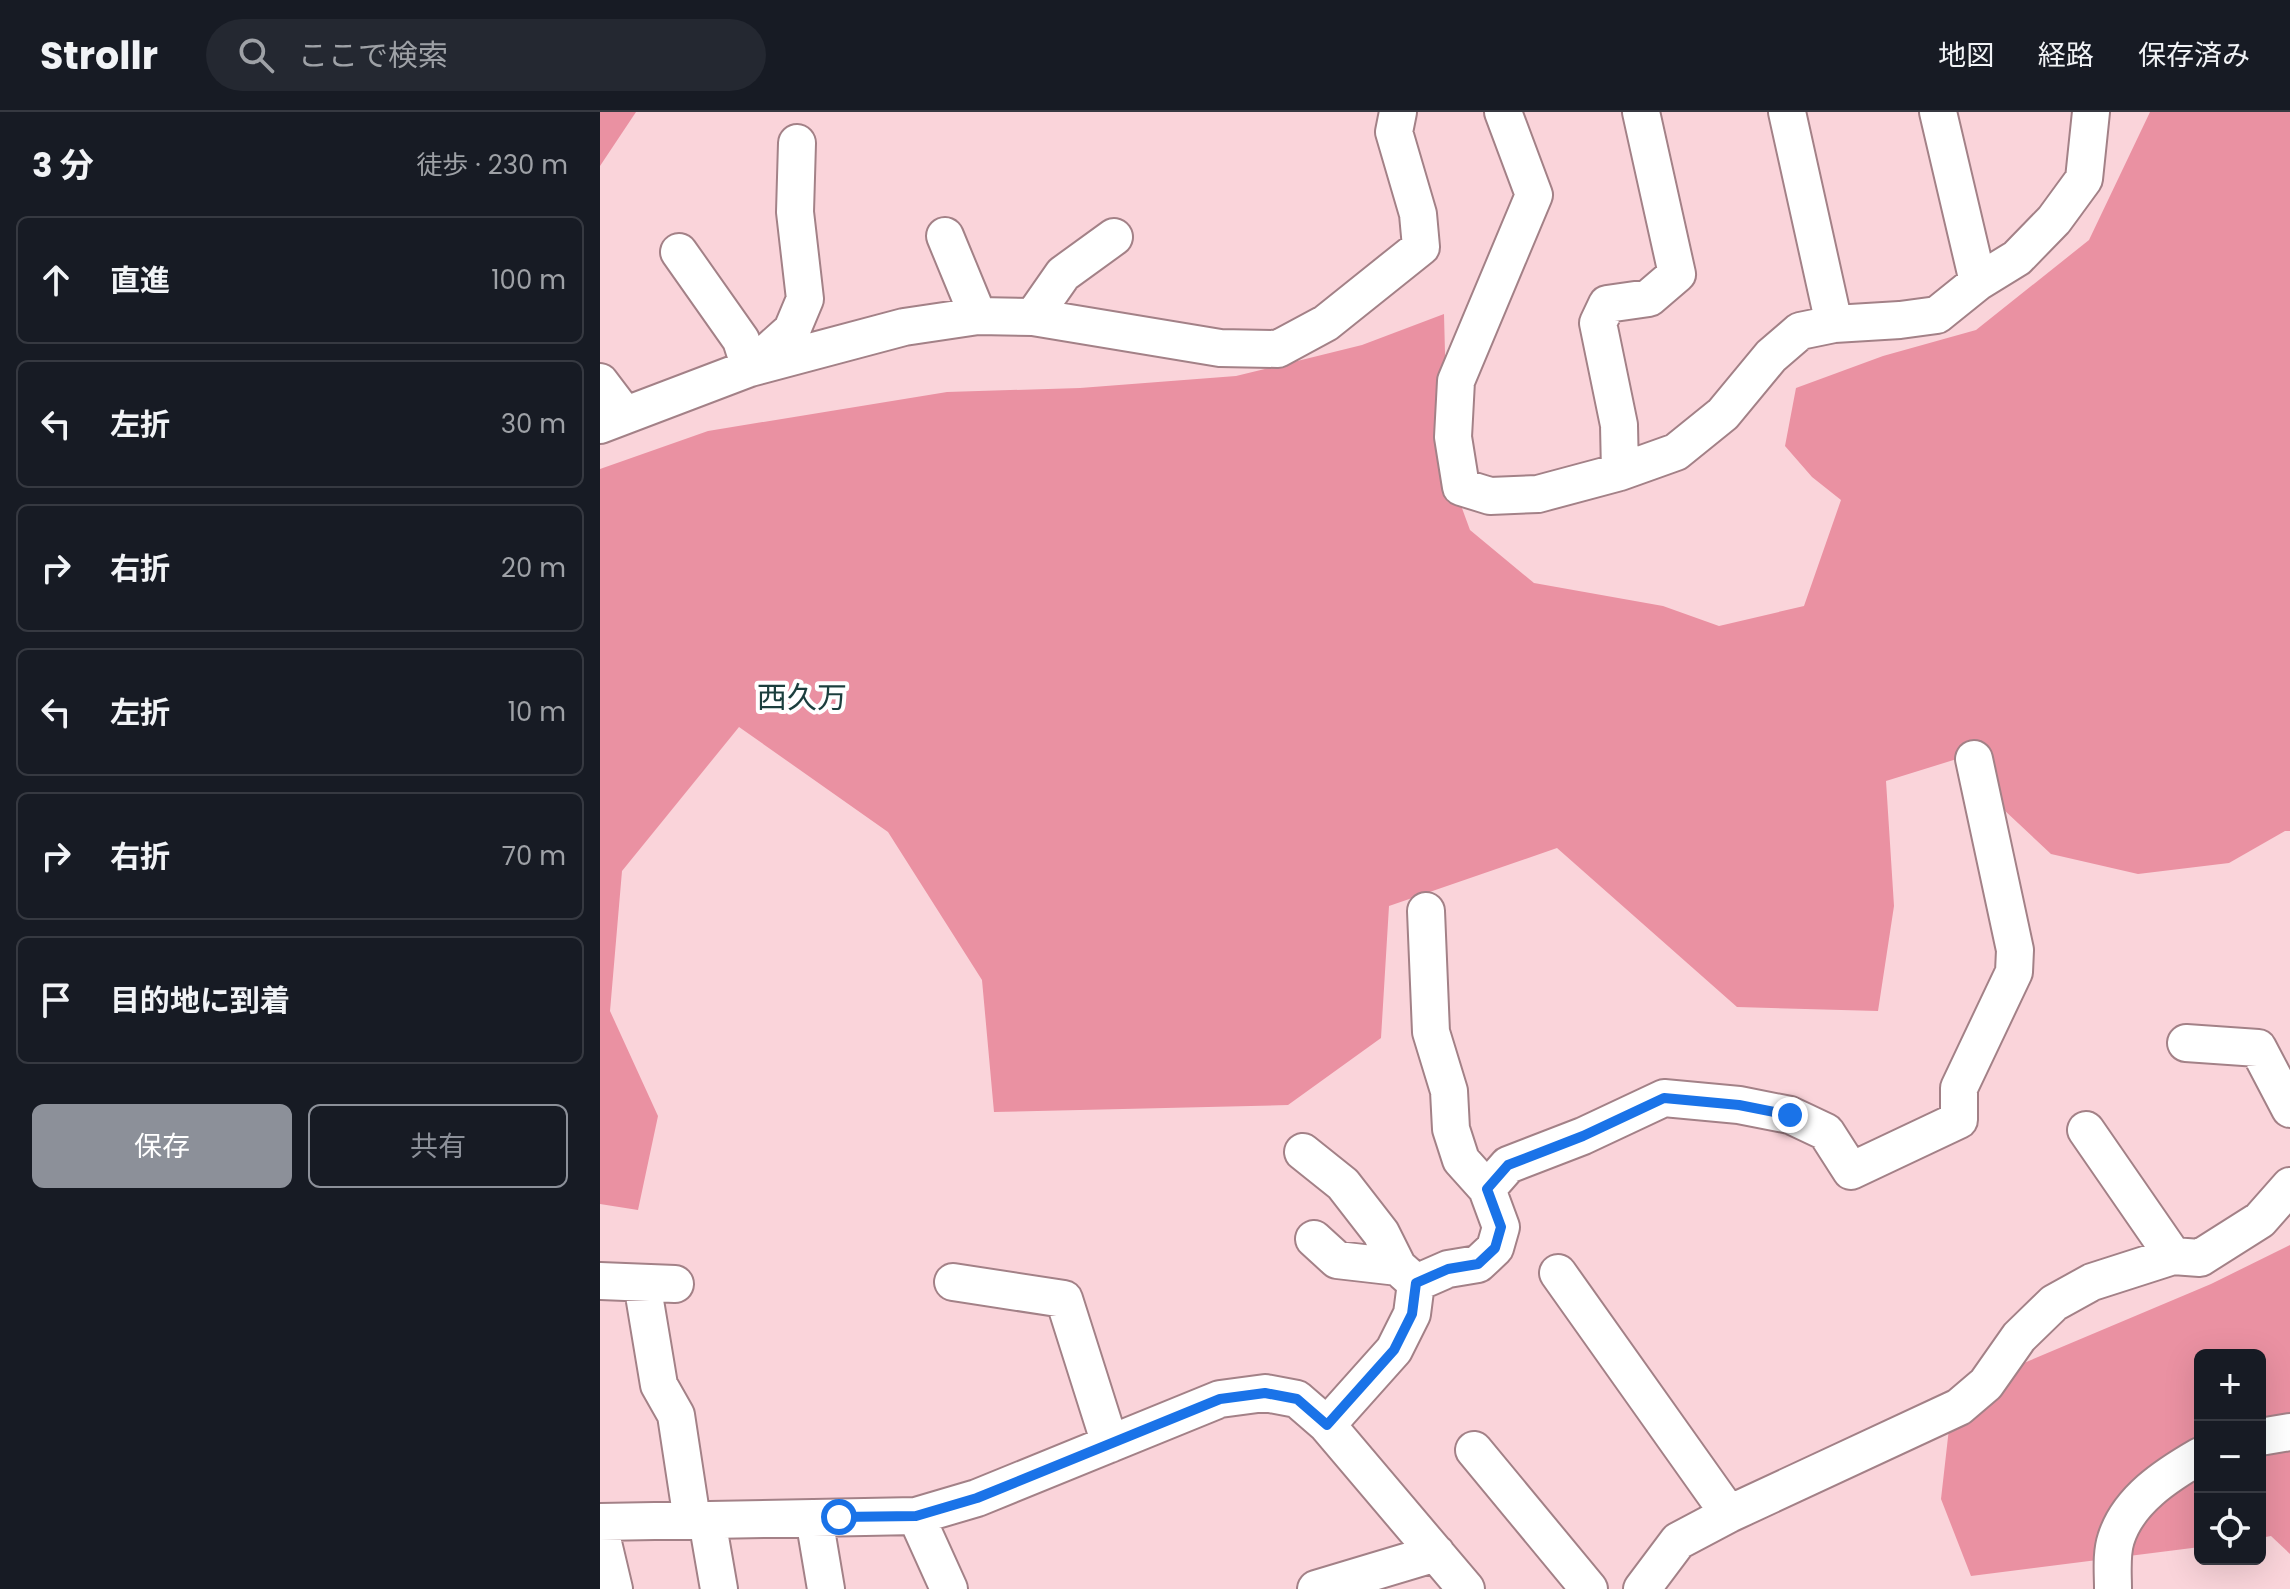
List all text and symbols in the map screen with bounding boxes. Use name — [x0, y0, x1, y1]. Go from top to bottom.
search box — [206, 19, 766, 91]
text: Strollr — [40, 29, 158, 82]
icon: search — [234, 33, 278, 77]
text: ここで検索 — [298, 34, 448, 77]
text: 地図 — [1938, 36, 1994, 75]
text: 経路 — [2038, 36, 2094, 75]
text: 保存済み — [2138, 36, 2250, 75]
text: 3 分 — [32, 141, 94, 189]
text: 徒歩 · 230 m — [416, 147, 568, 183]
icon: ahead — [34, 258, 78, 302]
text: 直進 — [110, 259, 170, 302]
text: 100 m — [491, 262, 566, 298]
icon: left — [34, 402, 78, 446]
text: 左折 — [110, 403, 170, 446]
text: 30 m — [501, 406, 566, 442]
icon: right — [34, 546, 78, 590]
text: 右折 — [110, 547, 170, 590]
text: 20 m — [501, 550, 566, 586]
district label: 西久万 — [757, 676, 847, 719]
icon: left — [34, 690, 78, 734]
text: 左折 — [110, 691, 170, 734]
text: 10 m — [508, 694, 566, 730]
icon: right — [34, 834, 78, 878]
text: 右折 — [110, 835, 170, 878]
text: 70 m — [502, 838, 566, 874]
icon: arrive — [34, 978, 78, 1022]
text: 目的地に到着 — [110, 979, 290, 1022]
route end — [1772, 1097, 1808, 1133]
button: 保存 — [32, 1104, 292, 1188]
button: 共有 — [308, 1104, 568, 1188]
map controls — [2194, 1349, 2266, 1565]
button: + — [2194, 1349, 2266, 1421]
button: − — [2194, 1421, 2266, 1493]
button: locate — [2194, 1493, 2266, 1565]
route start — [821, 1499, 857, 1535]

